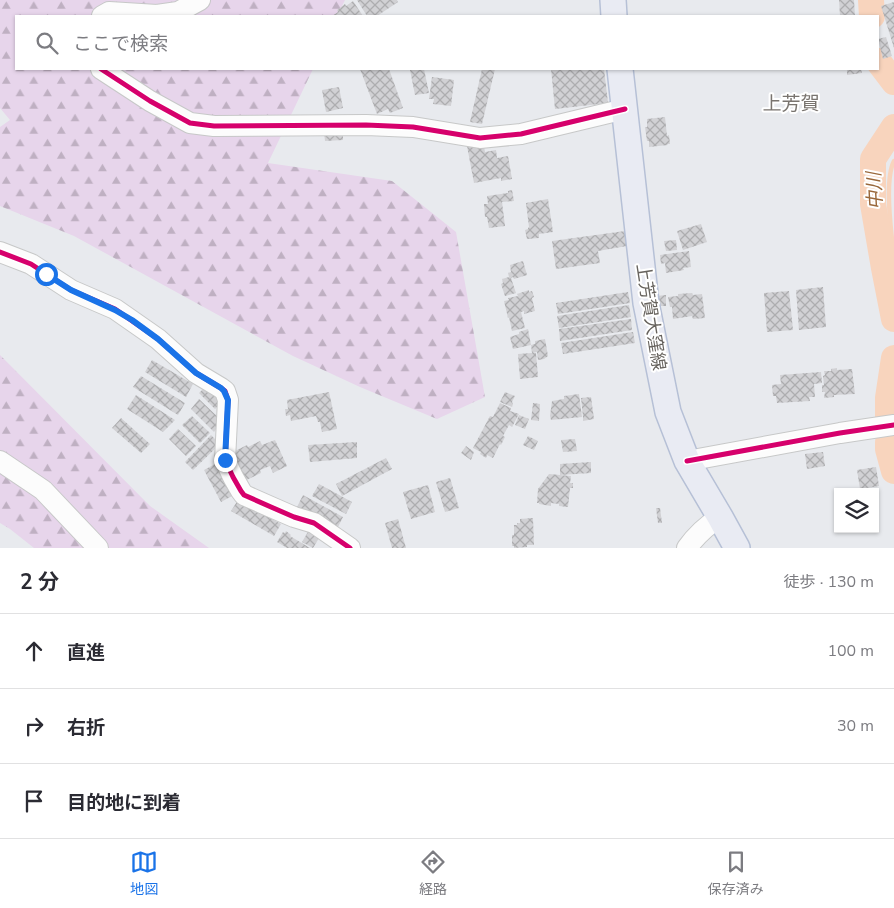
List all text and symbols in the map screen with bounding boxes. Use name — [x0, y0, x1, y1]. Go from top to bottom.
search box — [15, 15, 879, 70]
icon: search — [33, 29, 61, 57]
text: ここで検索 — [73, 31, 168, 57]
district label: 上芳賀 — [762, 91, 820, 117]
water label: 中川 — [861, 169, 889, 211]
street label: 上芳賀大窪線 — [631, 262, 671, 372]
route start — [35, 263, 58, 286]
route end — [214, 449, 237, 472]
map controls — [834, 488, 879, 533]
button: layers — [834, 488, 879, 533]
text: 2 分 — [20, 568, 59, 596]
text: 徒歩 · 130 m — [784, 571, 874, 593]
icon: ahead — [20, 637, 48, 665]
text: 直進 — [67, 640, 105, 666]
text: 100 m — [827, 640, 874, 662]
icon: right — [20, 712, 48, 740]
text: 右折 — [67, 715, 105, 741]
text: 30 m — [837, 715, 874, 737]
icon: arrive — [20, 787, 48, 815]
text: 目的地に到着 — [67, 790, 181, 816]
tab: 地図 — [130, 848, 158, 899]
tab: 経路 — [419, 848, 447, 899]
tab: 保存済み — [708, 848, 764, 899]

